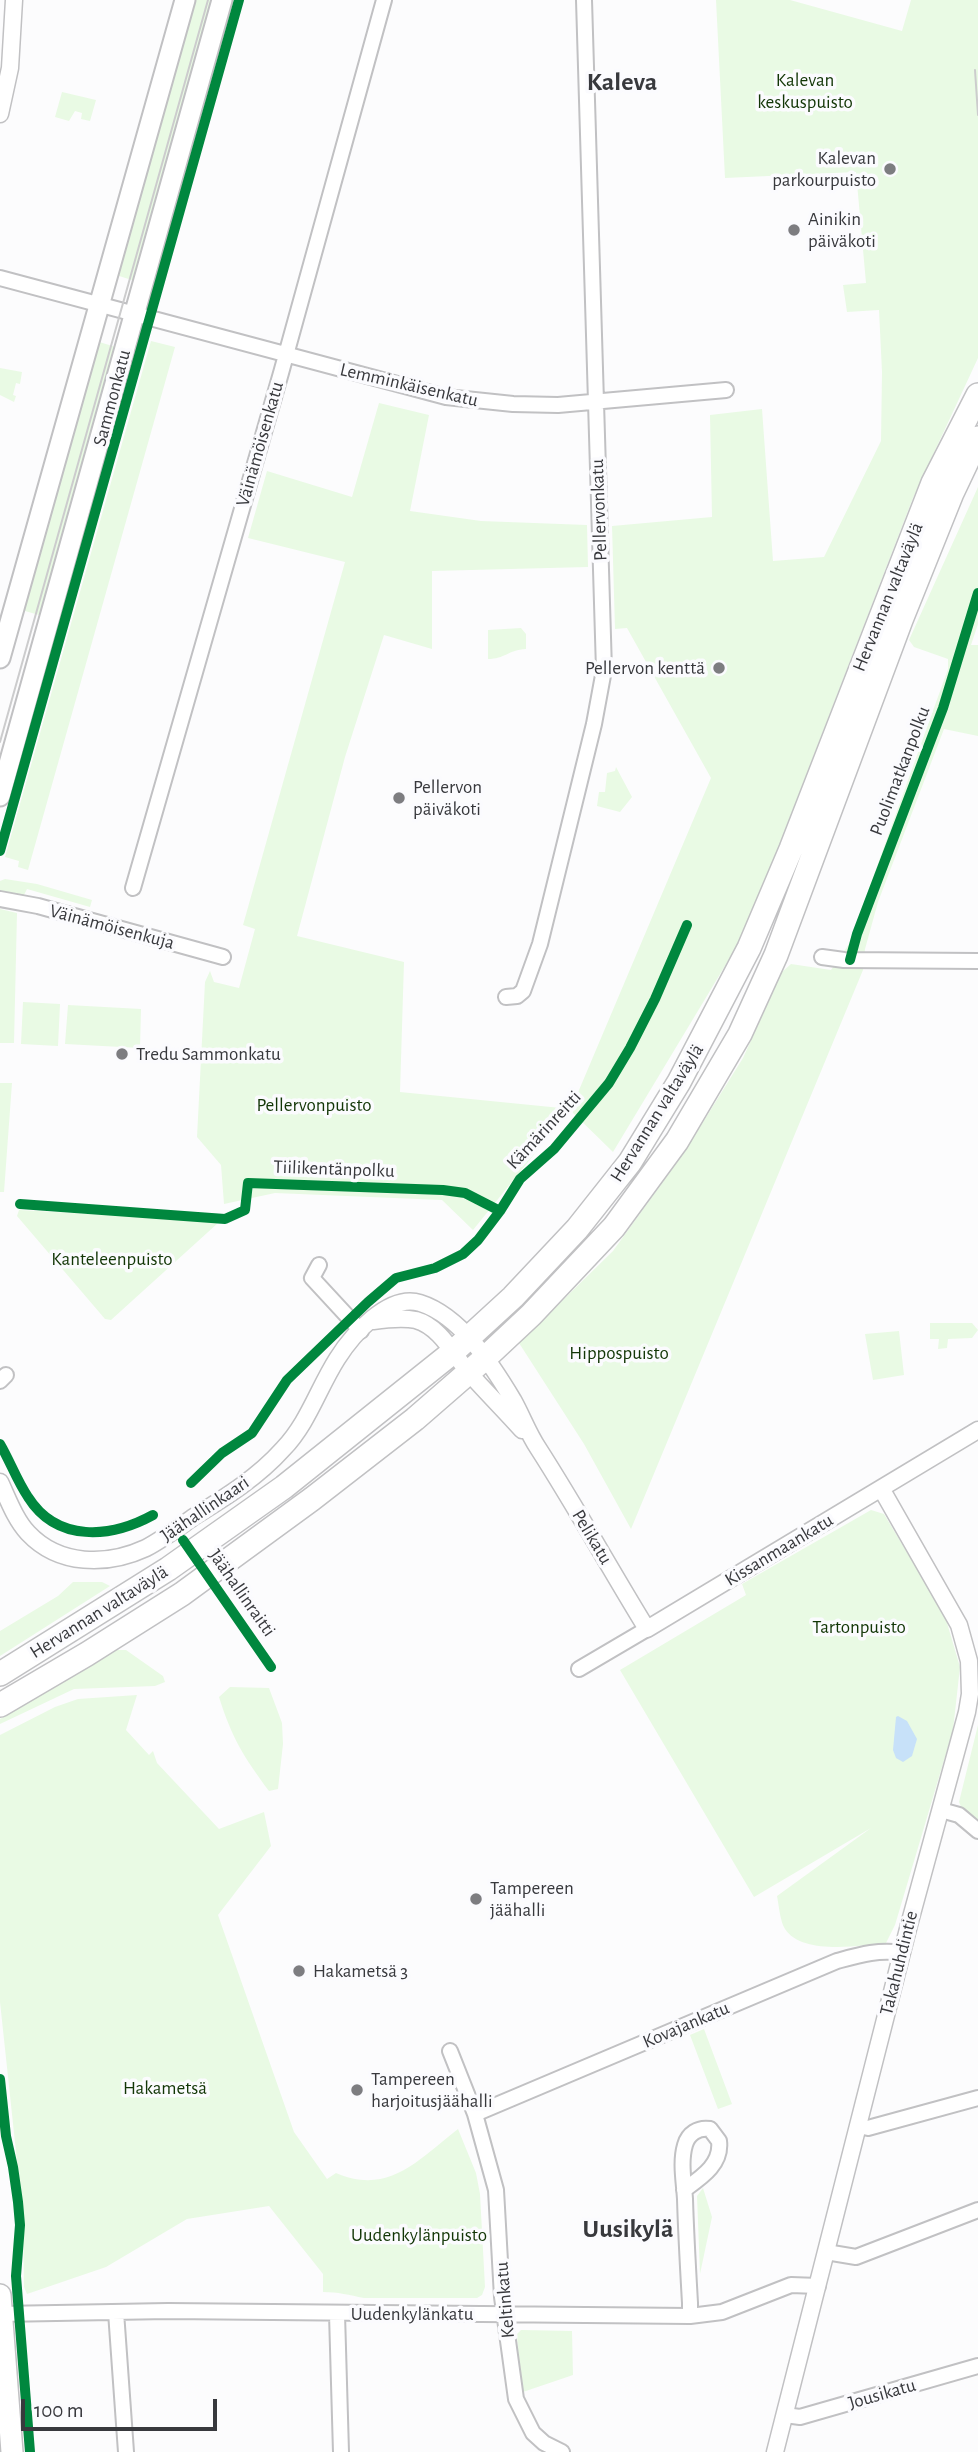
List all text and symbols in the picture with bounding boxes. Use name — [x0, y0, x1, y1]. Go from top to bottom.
district label: Kaleva — [587, 66, 657, 98]
park label: Kalevan keskuspuisto — [757, 69, 853, 113]
place label: Kalevan parkourpuisto — [772, 147, 876, 191]
marker: Kalevan parkourpuisto — [882, 161, 898, 177]
place label: Ainikin päiväkoti — [808, 208, 876, 252]
marker: Ainikin päiväkoti — [786, 222, 802, 238]
street label: Sammonkatu — [88, 347, 136, 449]
street label: Lemminkäisenkatu — [338, 358, 480, 412]
street label: Väinämöisenkatu — [231, 379, 289, 509]
street label: Pellervonkatu — [586, 459, 612, 561]
street label: Hervannan valtaväylä — [848, 519, 928, 675]
place label: Pellervon kenttä — [585, 657, 705, 679]
marker: Pellervon kenttä — [711, 660, 727, 676]
street label: Puolimatkanpolku — [865, 703, 935, 839]
place label: Pellervon päiväkoti — [413, 776, 482, 820]
marker: Pellervon päiväkoti — [391, 790, 407, 806]
street label: Väinämöisenkuja — [47, 899, 177, 955]
street label: Hervannan valtaväylä — [605, 1040, 709, 1186]
place label: Tredu Sammonkatu — [136, 1043, 281, 1065]
marker: Tredu Sammonkatu — [114, 1046, 130, 1062]
street label: Kämärinreitti — [502, 1086, 586, 1174]
park label: Pellervonpuisto — [256, 1094, 372, 1116]
street label: Tiilikentänpolku — [273, 1155, 395, 1183]
park label: Kanteleenpuisto — [51, 1248, 173, 1270]
park label: Hippospuisto — [569, 1342, 669, 1364]
street label: Jäähallinkaari — [156, 1471, 254, 1547]
street label: Pelikatu — [567, 1505, 617, 1569]
street label: Kissanmaankatu — [721, 1509, 837, 1591]
street label: Jäähallinraitti — [204, 1545, 280, 1641]
street label: Hervannan valtaväylä — [26, 1560, 172, 1664]
park label: Tartonpuisto — [812, 1616, 906, 1638]
place label: Tampereen jäähalli — [490, 1877, 574, 1921]
marker: Tampereen jäähalli — [468, 1891, 484, 1907]
street label: Takahuhdintie — [875, 1908, 923, 2018]
place label: Hakametsä 3 — [313, 1960, 408, 1982]
marker: Hakametsä 3 — [291, 1963, 307, 1979]
street label: Kovajankatu — [639, 1997, 733, 2053]
place label: Tampereen harjoitusjäähalli — [371, 2068, 493, 2112]
park label: Hakametsä — [123, 2077, 207, 2099]
marker: Tampereen harjoitusjäähalli — [349, 2082, 365, 2098]
district label: Uusikylä — [583, 2213, 673, 2245]
park label: Uudenkylänpuisto — [351, 2224, 487, 2246]
street label: Keltinkatu — [490, 2261, 520, 2339]
street label: Uudenkylänkatu — [351, 2303, 473, 2325]
street label: Jousikatu — [846, 2374, 918, 2414]
scale bar — [24, 2386, 220, 2430]
text: 100 m — [34, 2400, 84, 2421]

